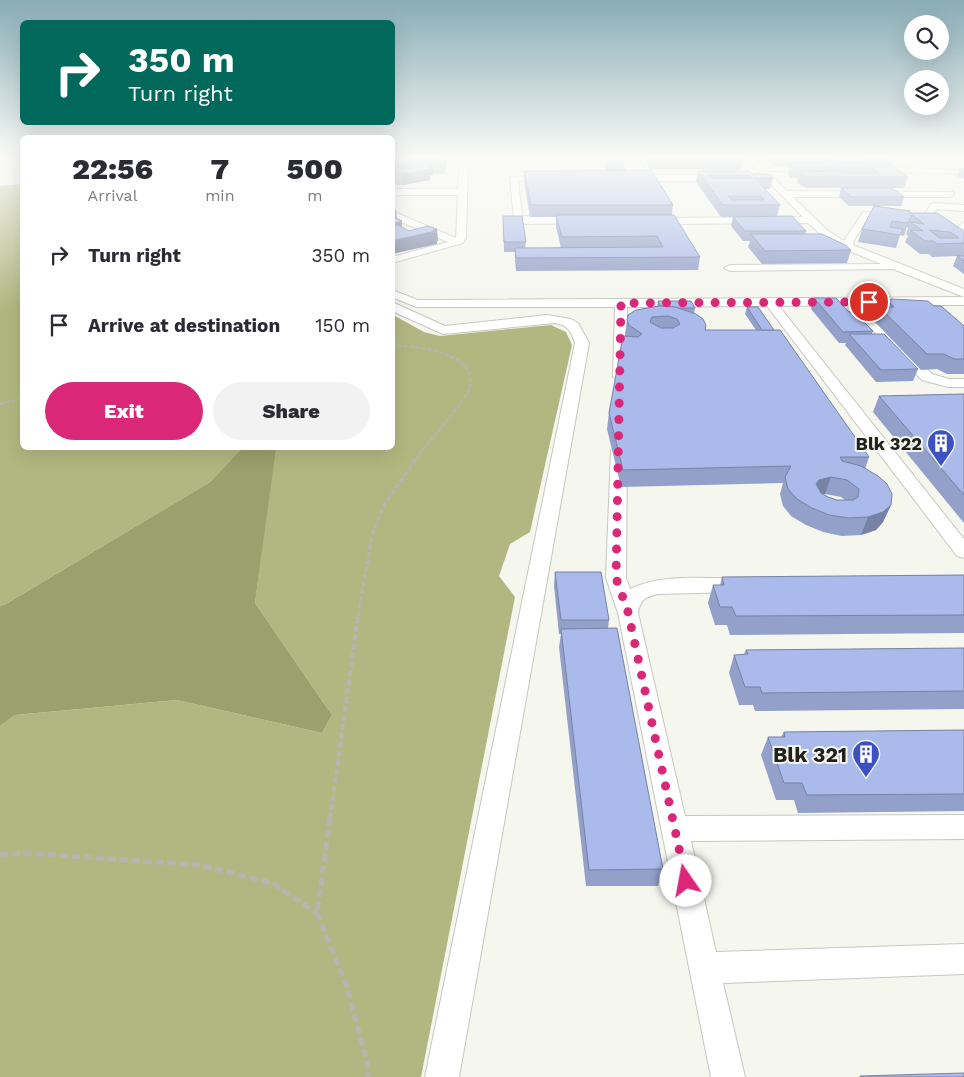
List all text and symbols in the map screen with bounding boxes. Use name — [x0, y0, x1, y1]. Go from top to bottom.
map controls — [904, 15, 949, 115]
button: search — [904, 15, 949, 60]
text: 350 m — [128, 39, 235, 81]
icon: right — [45, 40, 110, 105]
button: layers — [904, 70, 949, 115]
text: Turn right — [128, 81, 233, 106]
text: 22:56 — [72, 151, 153, 186]
text: 7 — [210, 151, 229, 186]
text: 500 — [286, 151, 343, 186]
text: Arrival — [88, 186, 138, 205]
text: min — [205, 186, 235, 205]
text: m — [307, 186, 322, 205]
icon: right — [45, 241, 73, 269]
text: Turn right — [88, 244, 181, 267]
text: 350 m — [311, 244, 370, 267]
pin — [848, 281, 890, 323]
icon: arrive — [855, 288, 883, 316]
icon: arrive — [45, 311, 73, 339]
text: Arrive at destination — [88, 314, 280, 337]
text: 150 m — [315, 314, 370, 337]
button: Exit — [45, 382, 203, 440]
button: Share — [213, 382, 370, 440]
building icon: Blk 322 — [926, 428, 956, 467]
place label: Blk 322 — [856, 433, 922, 454]
building icon: Blk 321 — [851, 739, 881, 778]
place label: Blk 321 — [773, 742, 847, 767]
position arrow — [659, 854, 711, 906]

